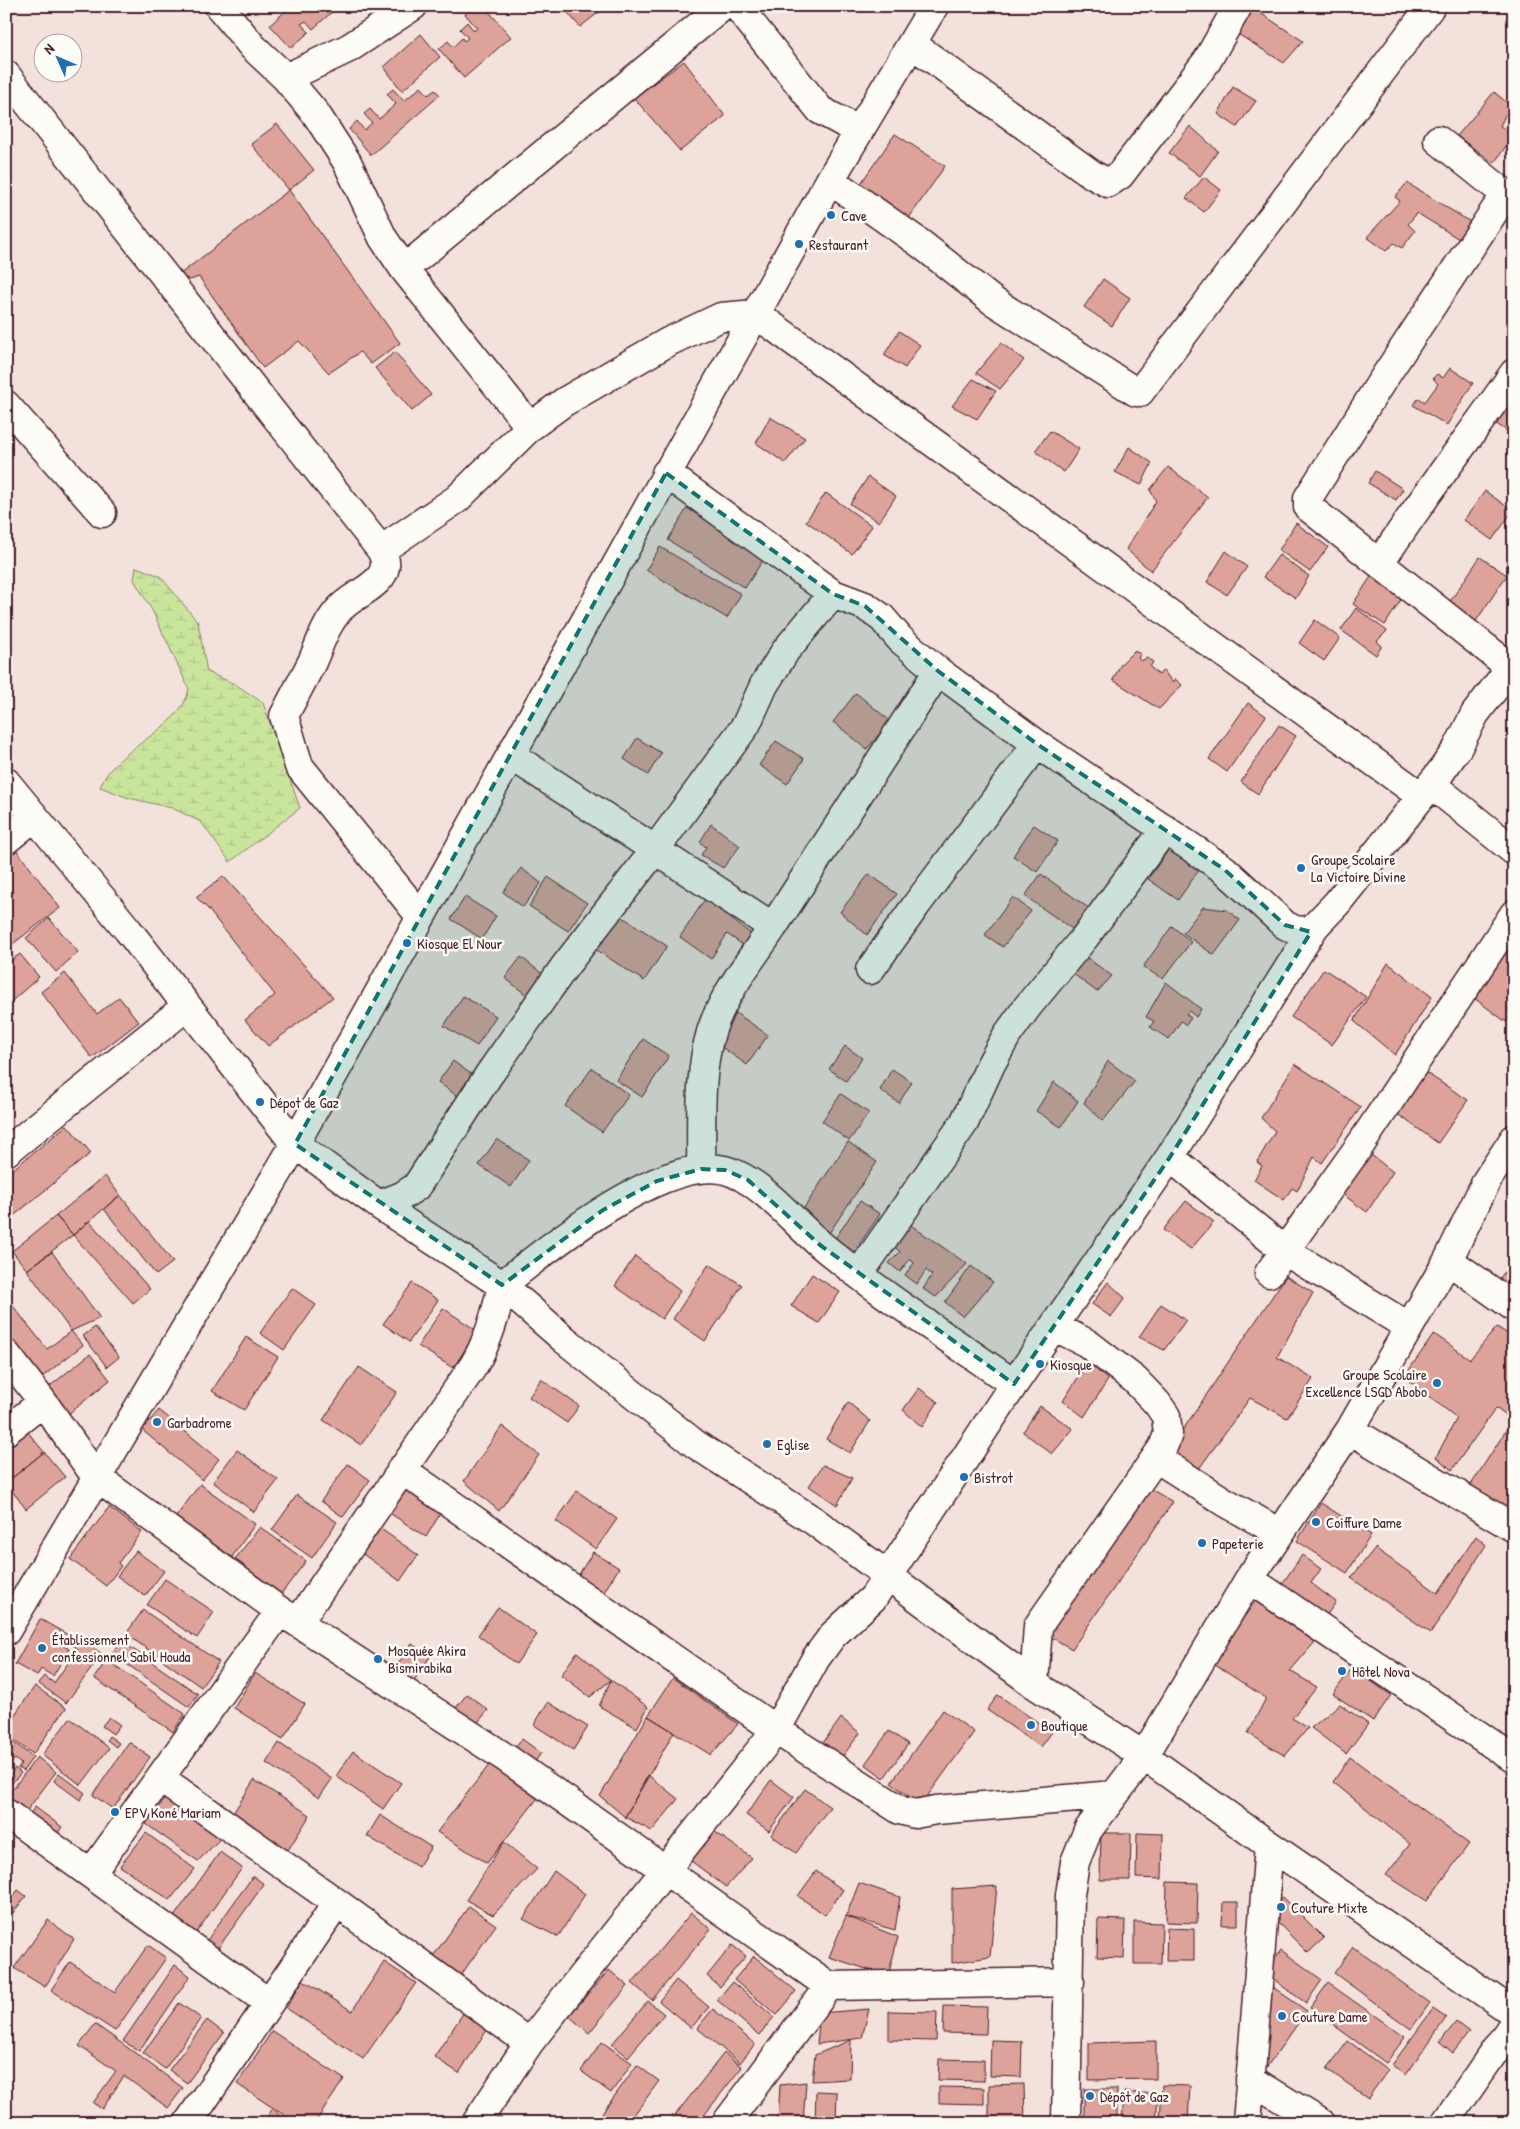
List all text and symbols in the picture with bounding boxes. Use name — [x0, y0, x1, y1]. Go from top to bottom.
north arrow — [32, 32, 82, 82]
text: N — [39, 39, 58, 58]
place label: Cave — [841, 205, 867, 226]
marker: Cave — [825, 209, 837, 221]
place label: Restaurant — [809, 234, 869, 255]
marker: Restaurant — [793, 238, 805, 250]
place label: Groupe Scolaire La Victoire Divine — [1311, 849, 1406, 887]
marker: Groupe Scolaire La Victoire Divine — [1295, 862, 1307, 874]
place label: Kiosque El Nour — [417, 933, 502, 954]
marker: Kiosque El Nour — [401, 937, 413, 949]
place label: Dépot de Gaz — [270, 1092, 340, 1113]
marker: Dépot de Gaz — [254, 1096, 266, 1108]
place label: Kiosque — [1050, 1354, 1092, 1375]
marker: Kiosque — [1034, 1358, 1046, 1370]
place label: Groupe Scolaire Excellence LSGD Abobo — [1305, 1364, 1427, 1402]
marker: Groupe Scolaire Excellence LSGD Abobo — [1431, 1377, 1443, 1389]
place label: Garbadrome — [167, 1412, 232, 1433]
marker: Garbadrome — [151, 1416, 163, 1428]
place label: Eglise — [777, 1434, 809, 1455]
marker: Eglise — [761, 1438, 773, 1450]
place label: Bistrot — [974, 1467, 1014, 1488]
marker: Bistrot — [958, 1471, 970, 1483]
place label: Coiffure Dame — [1326, 1512, 1402, 1533]
marker: Coiffure Dame — [1310, 1516, 1322, 1528]
place label: Papeterie — [1212, 1533, 1264, 1554]
marker: Papeterie — [1196, 1537, 1208, 1549]
place label: Établissement confessionnel Sabil Houda — [52, 1629, 191, 1667]
place label: Mosquée Akira Bismirabika — [388, 1640, 466, 1678]
marker: Établissement confessionnel Sabil Houda — [36, 1642, 48, 1654]
marker: Mosquée Akira Bismirabika — [372, 1653, 384, 1665]
place label: Hôtel Nova — [1352, 1661, 1410, 1682]
marker: Hôtel Nova — [1336, 1665, 1348, 1677]
place label: Boutique — [1041, 1715, 1088, 1736]
marker: Boutique — [1025, 1719, 1037, 1731]
place label: EPV Koné Mariam — [125, 1802, 221, 1823]
marker: EPV Koné Mariam — [109, 1806, 121, 1818]
place label: Couture Mixte — [1291, 1897, 1368, 1918]
marker: Couture Mixte — [1275, 1901, 1287, 1913]
place label: Couture Dame — [1292, 2006, 1368, 2027]
marker: Couture Dame — [1276, 2010, 1288, 2022]
place label: Dépôt de Gaz — [1100, 2086, 1170, 2107]
marker: Dépôt de Gaz — [1084, 2090, 1096, 2102]

